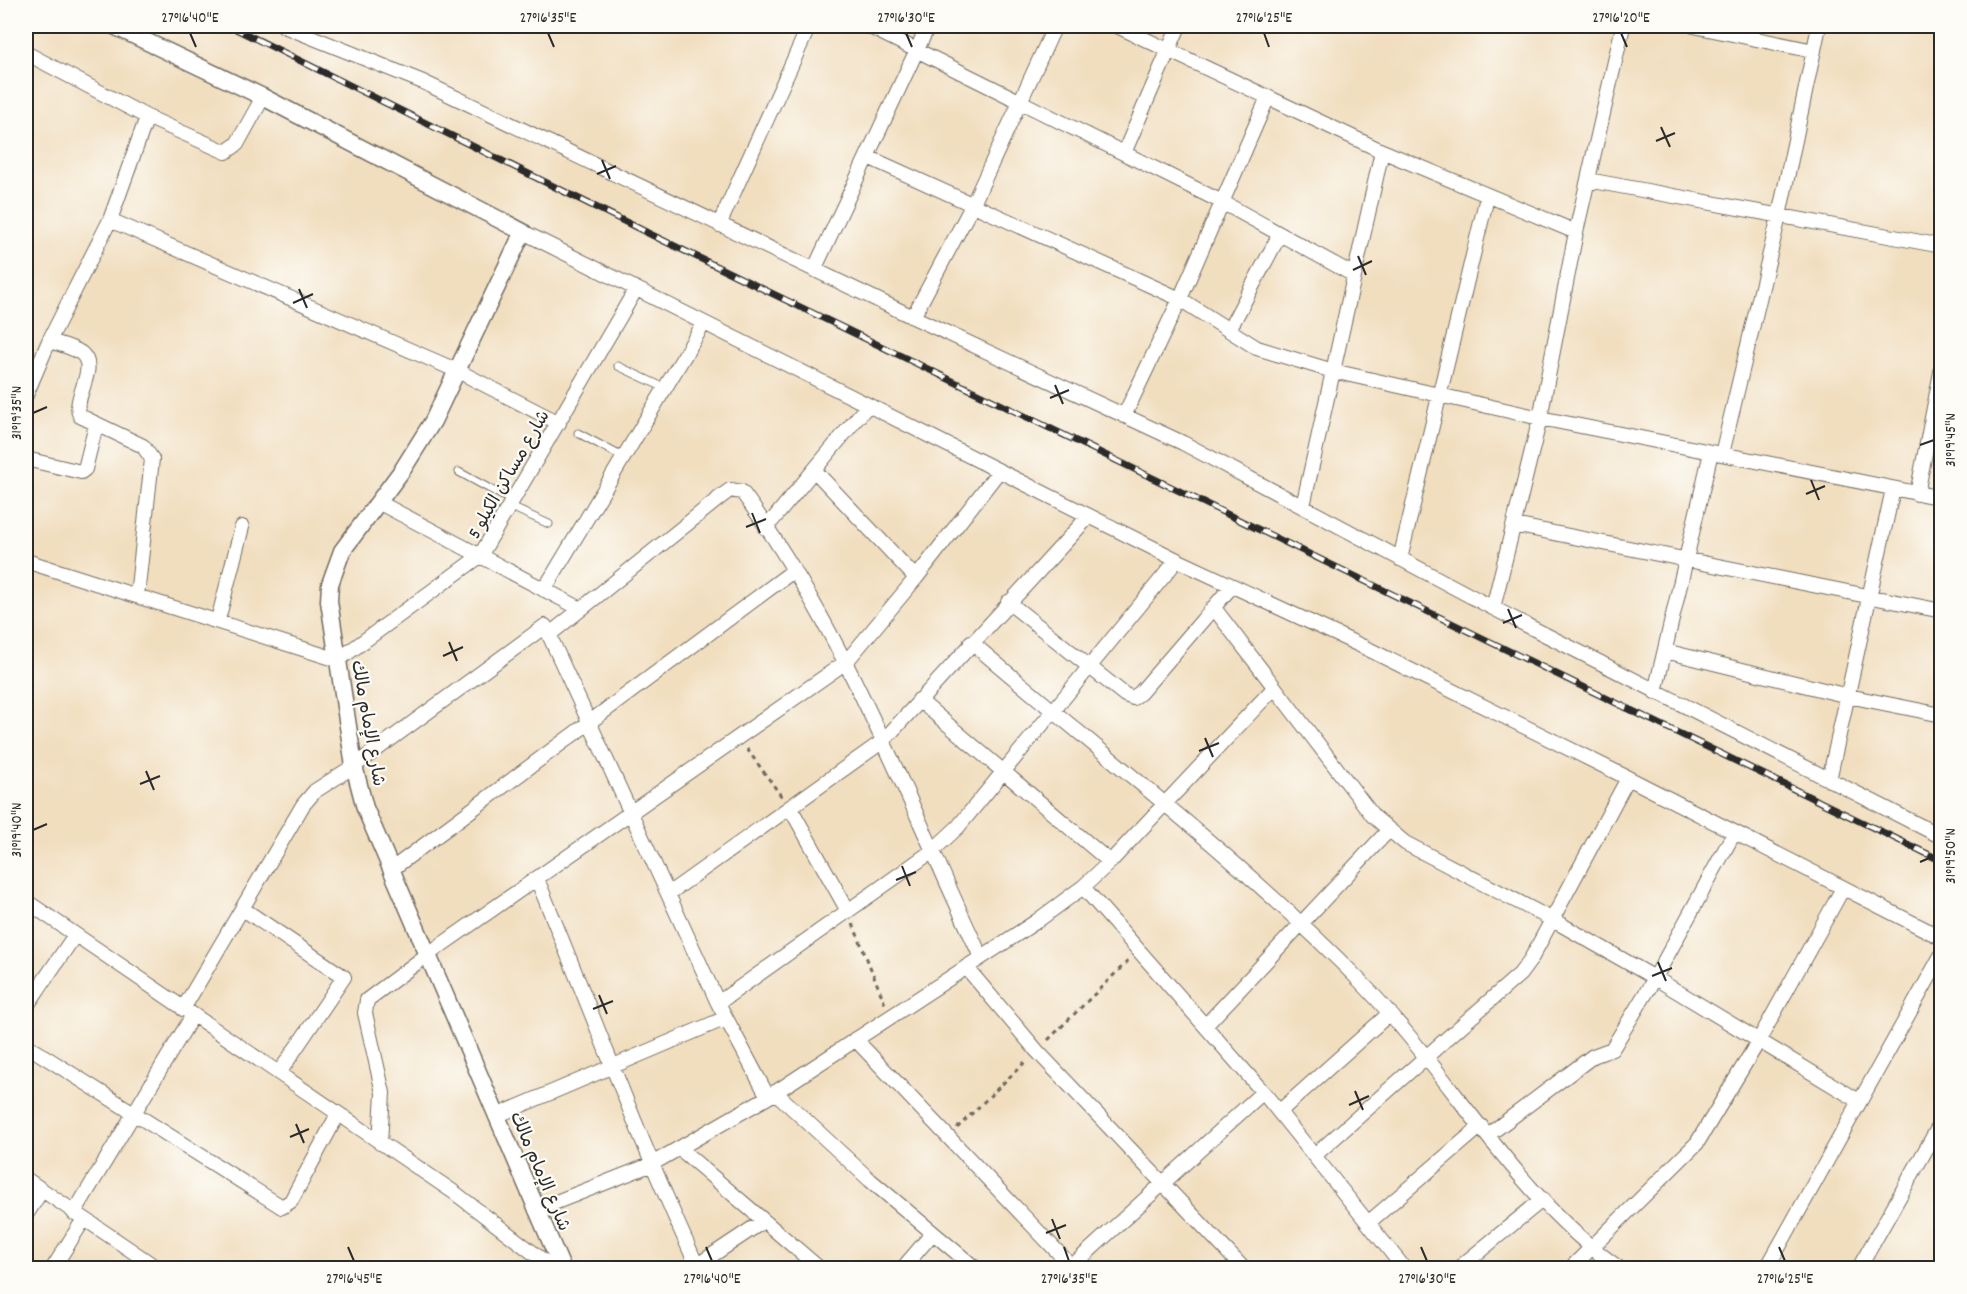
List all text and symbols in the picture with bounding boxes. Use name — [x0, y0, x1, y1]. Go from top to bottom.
text: 27°16'40"E — [161, 8, 219, 30]
text: 27°16'35"E — [520, 8, 576, 30]
text: 27°16'30"E — [877, 8, 935, 30]
text: 27°16'25"E — [1236, 8, 1292, 30]
text: 27°16'20"E — [1592, 8, 1650, 30]
text: 31°19'35"N — [7, 386, 29, 440]
street label: شارع مساكن الكيلو 5 — [463, 406, 557, 544]
text: 31°19'45"N — [1941, 413, 1963, 467]
street label: شارع الإمام مالك — [343, 658, 390, 788]
text: 31°19'40"N — [7, 802, 29, 858]
text: 31°19'50"N — [1941, 828, 1963, 884]
street label: شارع الإمام مالك — [502, 1108, 575, 1236]
text: 27°16'45"E — [326, 1269, 382, 1291]
text: 27°16'40"E — [683, 1269, 741, 1291]
text: 27°16'35"E — [1041, 1269, 1097, 1291]
text: 27°16'30"E — [1398, 1269, 1456, 1291]
text: 27°16'25"E — [1757, 1269, 1813, 1291]

